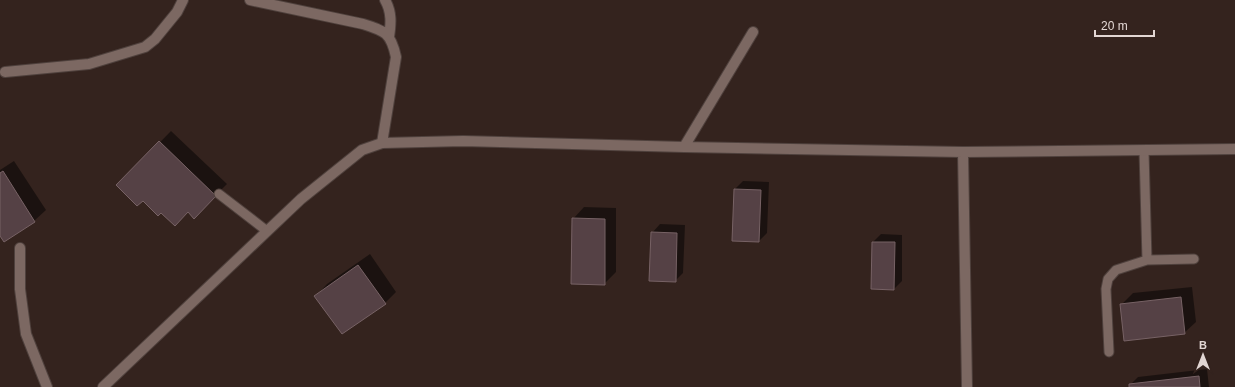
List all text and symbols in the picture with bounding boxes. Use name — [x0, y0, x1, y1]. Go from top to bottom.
scale bar — [1095, 12, 1154, 38]
text: 20 m — [1101, 19, 1128, 33]
north arrow — [1183, 335, 1223, 375]
text: B — [1199, 339, 1207, 351]

